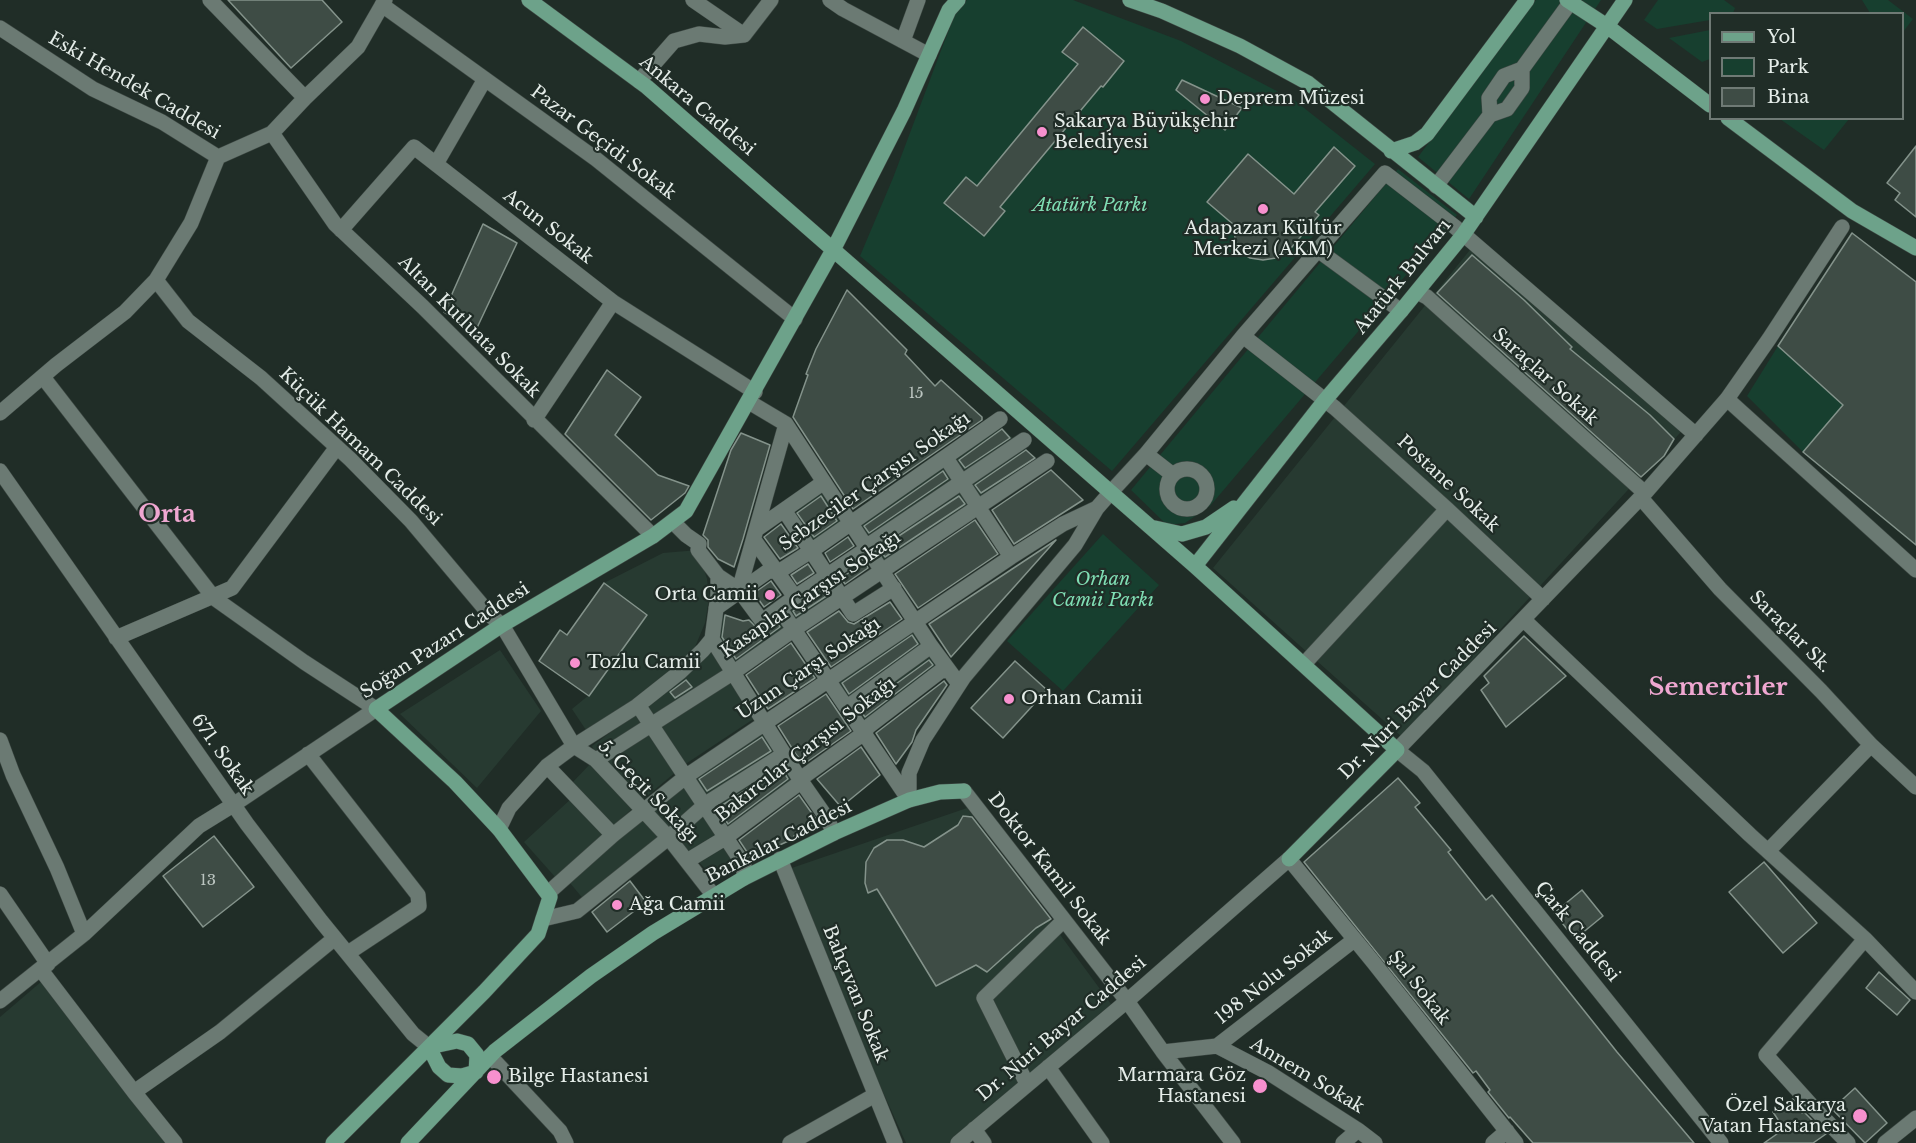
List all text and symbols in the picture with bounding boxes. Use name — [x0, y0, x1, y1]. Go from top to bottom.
legend — [1709, 12, 1904, 120]
text: Yol — [1767, 26, 1796, 48]
street label: Eski Hendek Caddesi — [44, 28, 224, 144]
street label: Ankara Caddesi — [635, 51, 759, 161]
text: Park — [1767, 56, 1809, 78]
street label: Pazar Geçidi Sokak — [526, 81, 680, 205]
text: Bina — [1767, 86, 1809, 108]
place label: Deprem Müzesi — [1217, 88, 1365, 110]
marker: Deprem Müzesi — [1198, 92, 1212, 106]
place label: Sakarya Büyükşehir Belediyesi — [1054, 111, 1238, 154]
marker: Sakarya Büyükşehir Belediyesi — [1035, 125, 1049, 139]
street label: Acun Sokak — [499, 185, 597, 269]
park label: Atatürk Parkı — [1033, 195, 1147, 217]
marker: Adapazarı Kültür Merkezi (AKM) — [1256, 202, 1270, 216]
street label: Atatürk Bulvarı — [1350, 215, 1456, 339]
place label: Adapazarı Kültür Merkezi (AKM) — [1185, 218, 1341, 260]
street label: Altan Kutluata Sokak — [393, 251, 545, 403]
street label: Saraçlar Sokak — [1488, 324, 1602, 430]
street label: Küçük Hamam Caddesi — [274, 364, 446, 530]
house number: 15 — [908, 385, 924, 403]
street label: Sebzeciler Çarşısı Sokağı — [776, 408, 974, 556]
street label: Postane Sokak — [1392, 431, 1504, 537]
district label: Orta — [138, 501, 196, 529]
street label: Kasaplar Çarşısı Sokağı — [717, 527, 905, 663]
park label: Orhan Camii Parkı — [1052, 569, 1154, 612]
street label: Soğan Pazarı Caddesi — [356, 578, 534, 704]
place label: Orta Camii — [654, 584, 758, 606]
street label: Saraçlar Sk. — [1745, 587, 1835, 677]
marker: Orta Camii — [763, 588, 777, 602]
street label: Uzun Çarşı Sokağı — [733, 613, 885, 725]
street label: Dr. Nuri Bayar Caddesi — [1335, 618, 1501, 784]
place label: Tozlu Camii — [587, 652, 700, 674]
marker: Tozlu Camii — [568, 656, 582, 670]
street label: Bakırcılar Çarşısı Sokağı — [712, 673, 900, 827]
district label: Semerciler — [1648, 674, 1788, 702]
place label: Orhan Camii — [1021, 688, 1143, 710]
marker: Orhan Camii — [1002, 692, 1016, 706]
street label: 671. Sokak — [186, 710, 258, 800]
street label: 5. Geçit Sokağı — [593, 736, 703, 848]
street label: Doktor Kamil Sokak — [983, 789, 1115, 949]
street label: Bankalar Caddesi — [703, 796, 855, 888]
house number: 13 — [200, 872, 216, 890]
street label: Çark Caddesi — [1530, 878, 1624, 986]
place label: Ağa Camii — [629, 894, 725, 916]
marker: Ağa Camii — [610, 898, 624, 912]
street label: Bahçıvan Sokak — [818, 922, 892, 1066]
street label: 198 Nolu Sokak — [1212, 925, 1336, 1029]
street label: Şal Sokak — [1383, 947, 1455, 1029]
street label: Dr. Nuri Bayar Caddesi — [973, 952, 1151, 1106]
street label: Annem Sokak — [1246, 1034, 1368, 1118]
place label: Marmara Göz Hastanesi — [1117, 1065, 1246, 1108]
place label: Bilge Hastanesi — [508, 1066, 649, 1088]
marker: Bilge Hastanesi — [485, 1068, 503, 1086]
marker: Marmara Göz Hastanesi — [1251, 1077, 1269, 1095]
place label: Özel Sakarya Vatan Hastanesi — [1701, 1095, 1846, 1138]
marker: Özel Sakarya Vatan Hastanesi — [1851, 1107, 1869, 1125]

